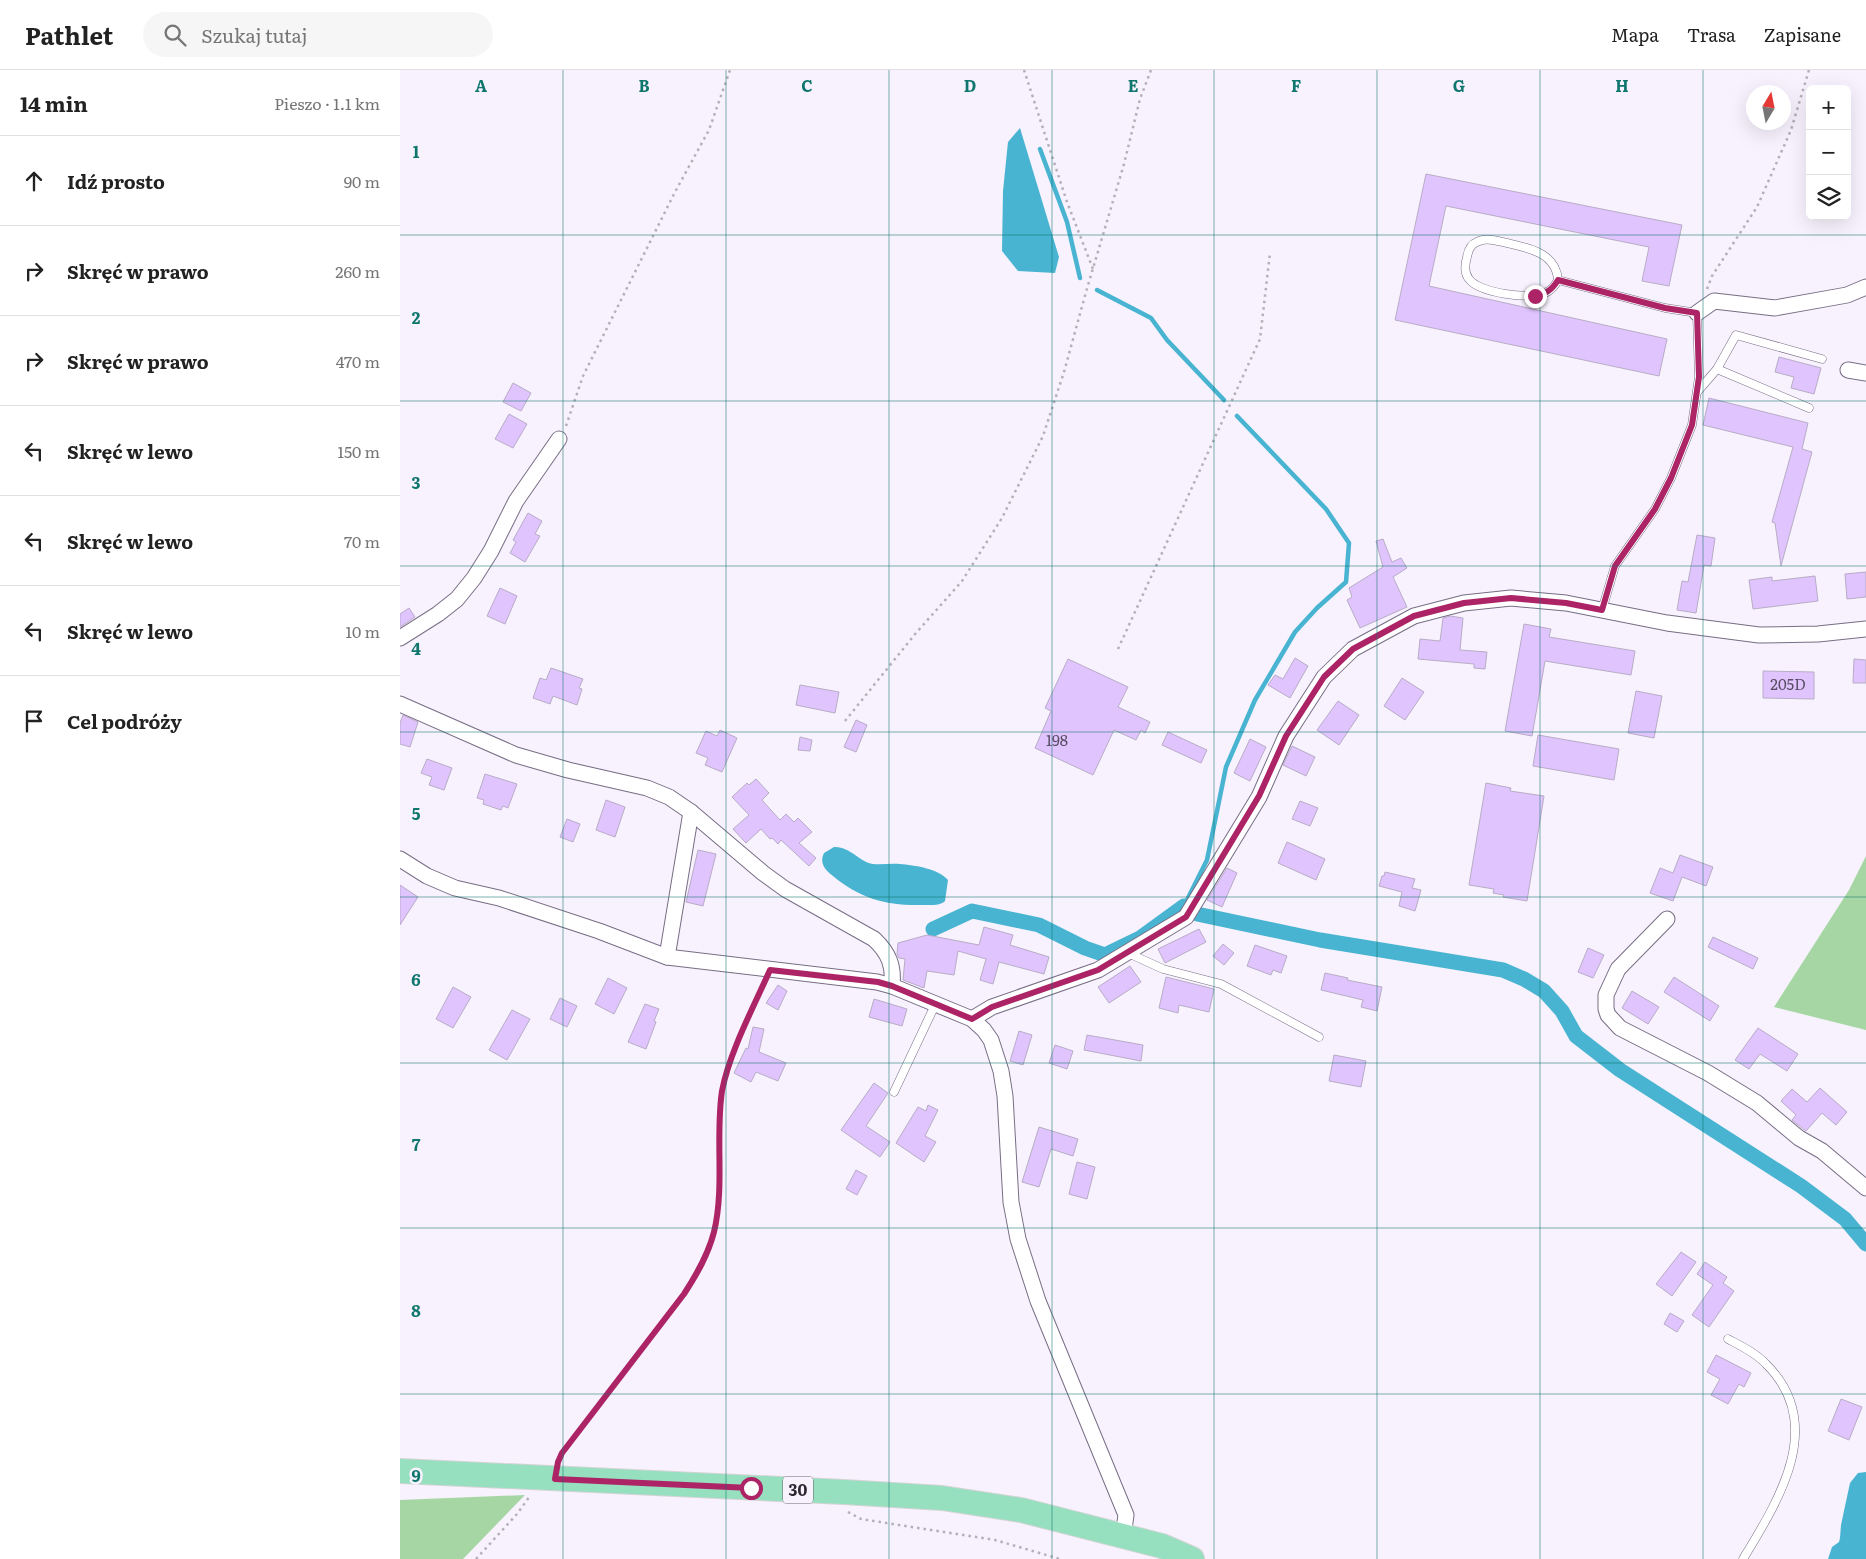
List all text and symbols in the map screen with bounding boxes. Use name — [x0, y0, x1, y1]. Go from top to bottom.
search box — [143, 12, 493, 57]
text: Pathlet — [25, 17, 113, 52]
icon: search — [161, 21, 189, 49]
text: Szukaj tutaj — [201, 21, 307, 49]
text: Mapa — [1611, 21, 1659, 48]
text: Trasa — [1687, 21, 1736, 48]
text: Zapisane — [1764, 21, 1841, 48]
text: A — [475, 73, 487, 97]
text: B — [638, 73, 650, 97]
text: C — [801, 73, 813, 97]
text: D — [964, 73, 976, 97]
text: E — [1128, 73, 1139, 97]
text: F — [1291, 73, 1301, 97]
text: G — [1453, 73, 1465, 97]
text: H — [1615, 73, 1629, 97]
north arrow — [1746, 85, 1791, 130]
map controls — [1806, 85, 1851, 220]
button: + — [1806, 85, 1851, 130]
text: 14 min — [20, 87, 88, 118]
text: Pieszo · 1.1 km — [274, 91, 380, 115]
button: − — [1806, 130, 1851, 175]
text: 1 — [413, 139, 420, 163]
icon: ahead — [20, 167, 48, 195]
text: Idź prosto — [67, 167, 165, 195]
text: 90 m — [344, 169, 380, 193]
button: layers — [1806, 175, 1851, 220]
icon: right — [20, 257, 48, 285]
text: Skręć w prawo — [67, 257, 209, 285]
text: 260 m — [335, 259, 380, 283]
route end — [1524, 285, 1547, 308]
text: 2 — [412, 305, 421, 329]
icon: right — [20, 347, 48, 375]
text: Skręć w prawo — [67, 347, 209, 375]
text: 470 m — [336, 349, 380, 373]
icon: left — [20, 437, 48, 465]
text: Skręć w lewo — [67, 437, 193, 465]
text: 150 m — [337, 439, 380, 463]
text: 3 — [412, 470, 421, 494]
icon: left — [20, 527, 48, 555]
text: Skręć w lewo — [67, 527, 193, 555]
text: 70 m — [344, 529, 380, 553]
icon: left — [20, 617, 48, 645]
text: Skręć w lewo — [67, 617, 193, 645]
text: 10 m — [346, 619, 380, 643]
text: 4 — [411, 636, 421, 660]
house number: 205D — [1770, 672, 1806, 695]
icon: arrive — [20, 707, 48, 735]
text: Cel podróży — [67, 707, 182, 735]
house number: 198 — [1046, 728, 1068, 751]
text: 5 — [412, 801, 421, 825]
text: 6 — [411, 967, 421, 991]
text: 7 — [412, 1132, 421, 1156]
text: 8 — [411, 1298, 421, 1322]
text: 9 — [411, 1463, 421, 1487]
road number: 30 — [783, 1476, 813, 1504]
route start — [740, 1477, 763, 1500]

